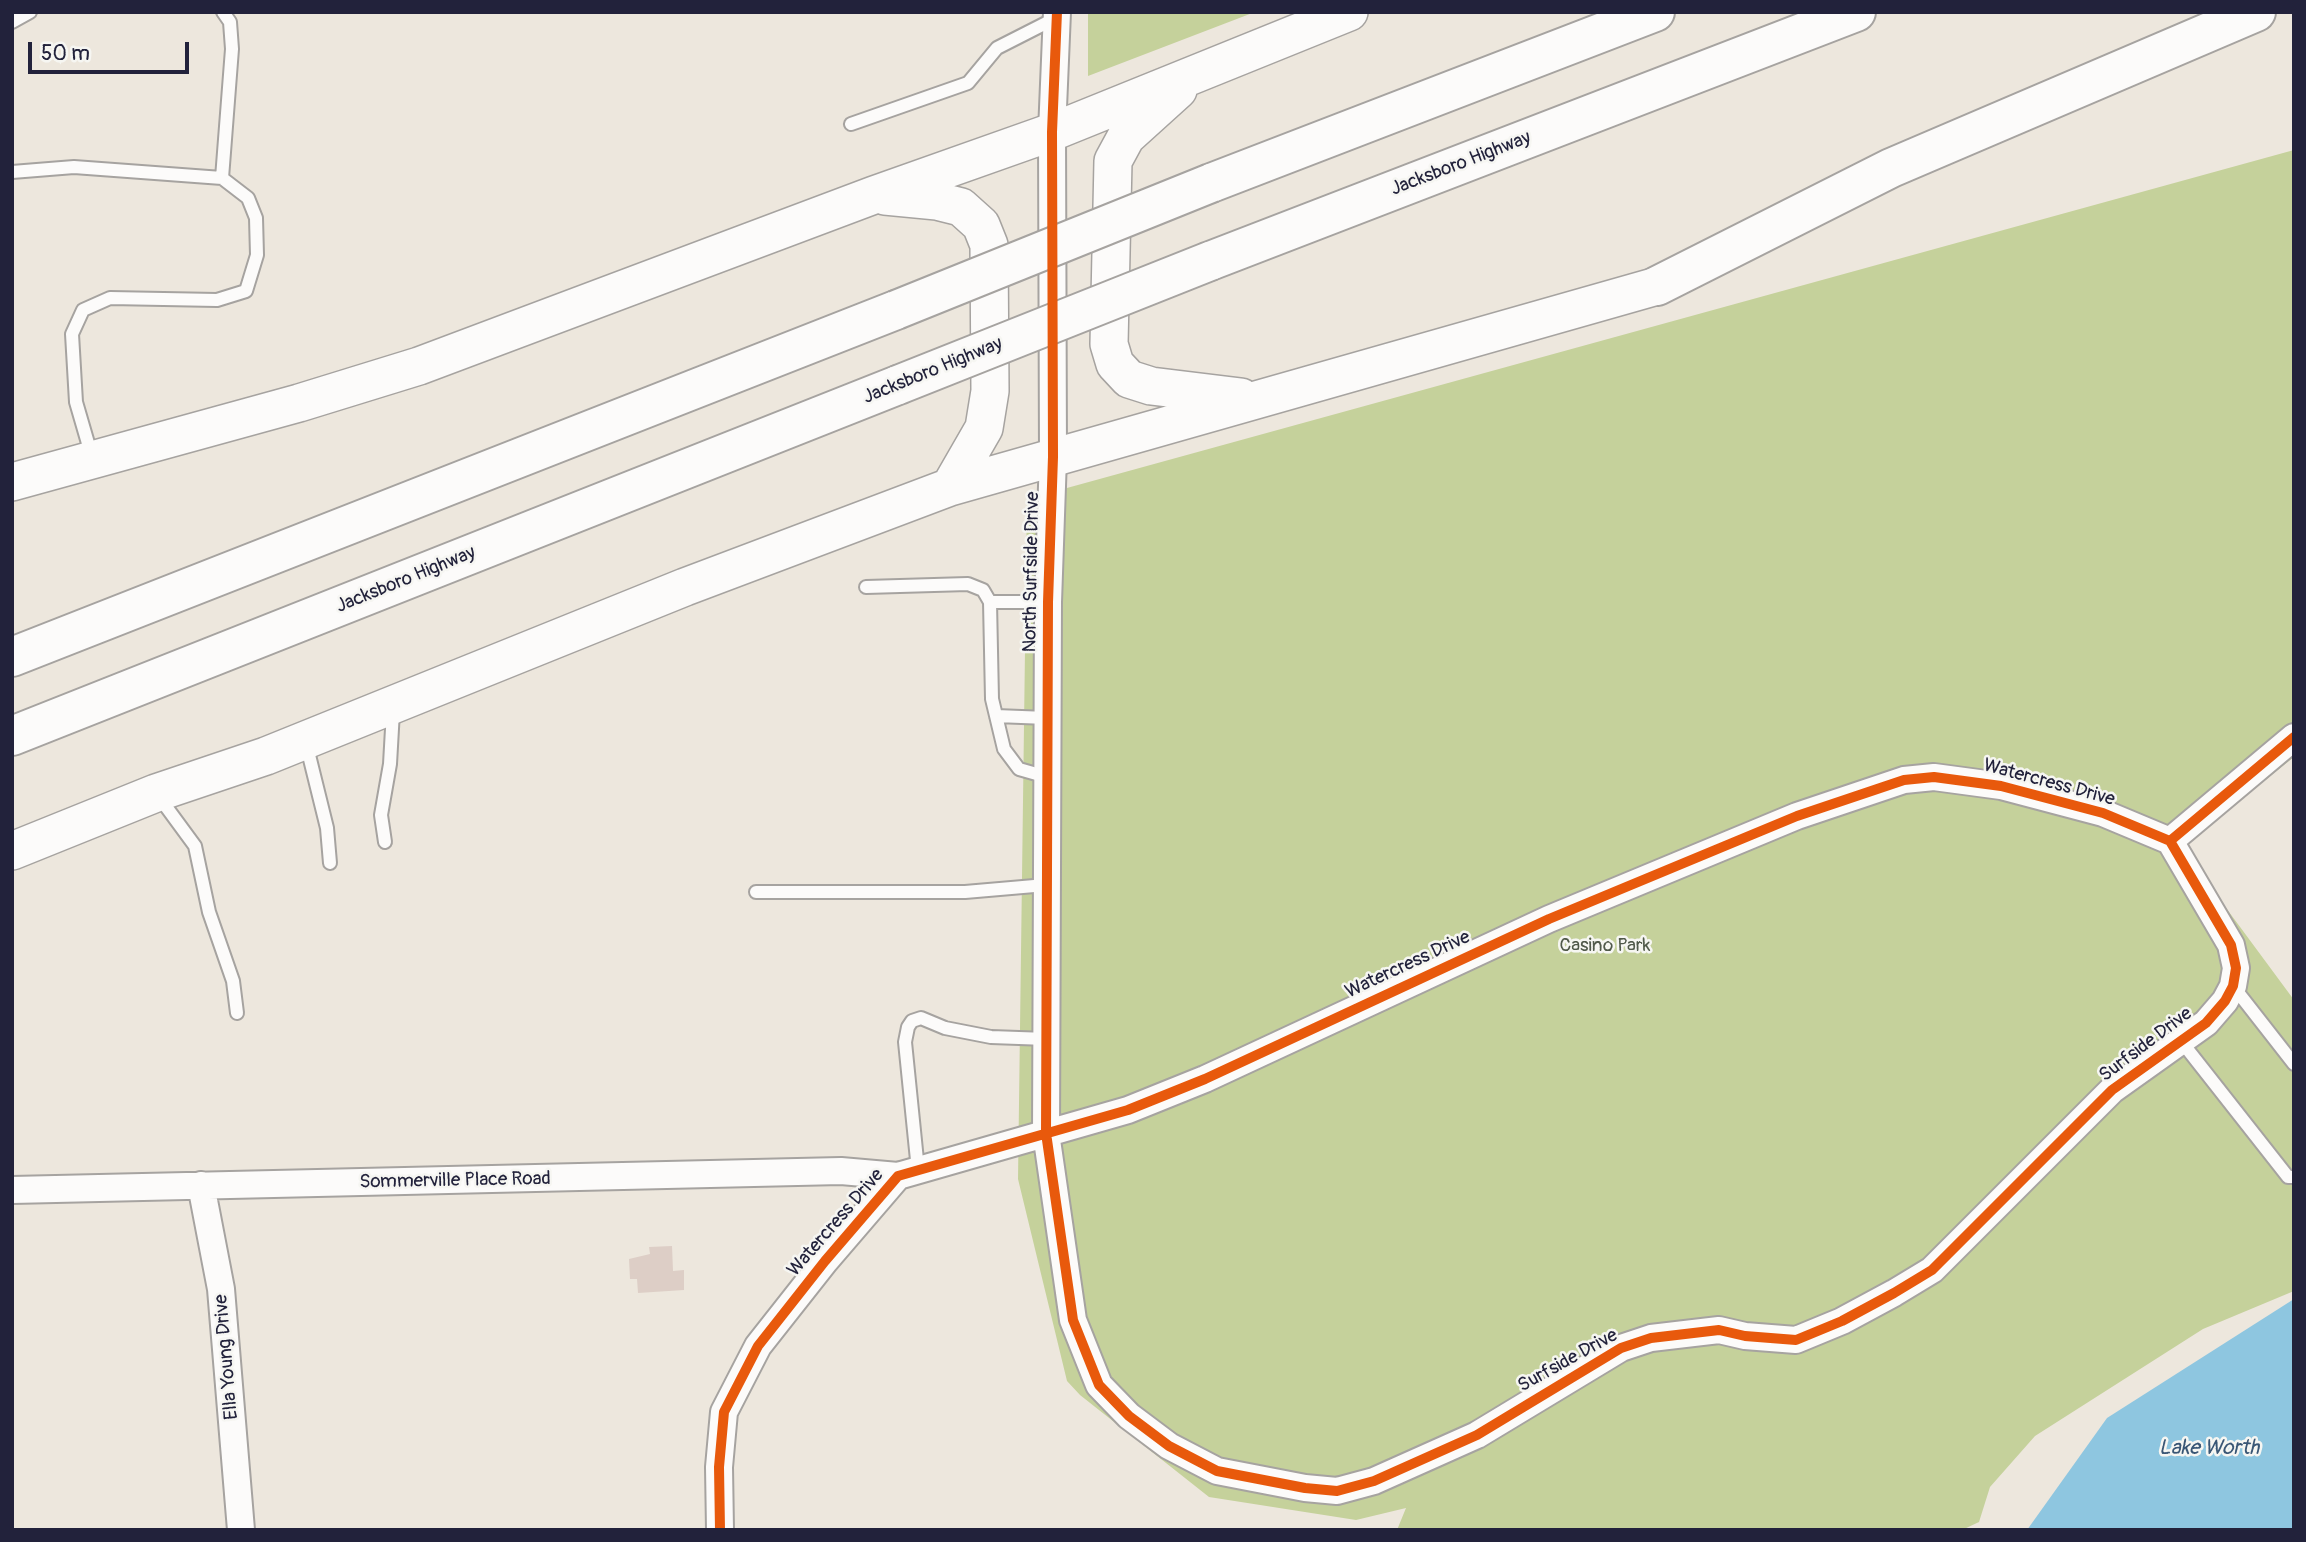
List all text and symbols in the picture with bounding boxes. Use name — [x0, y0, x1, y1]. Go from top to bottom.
scale bar — [32, 28, 192, 72]
text: 50 m — [41, 40, 90, 67]
street label: Jacksboro Highway — [1388, 127, 1534, 201]
street label: Jacksboro Highway — [860, 333, 1006, 409]
street label: North Surfside Drive — [1019, 491, 1045, 653]
street label: Jacksboro Highway — [333, 542, 479, 618]
street label: Watercress Drive — [1981, 754, 2117, 812]
street label: Watercress Drive — [1342, 926, 1474, 1004]
park label: Casino Park — [1560, 935, 1650, 957]
street label: Surfside Drive — [2095, 1003, 2197, 1087]
street label: Watercress Drive — [783, 1164, 889, 1282]
street label: Sommerville Place Road — [359, 1168, 551, 1194]
street label: Ella Young Drive — [210, 1293, 244, 1421]
street label: Surfside Drive — [1514, 1324, 1622, 1398]
water label: Lake Worth — [2159, 1436, 2259, 1462]

